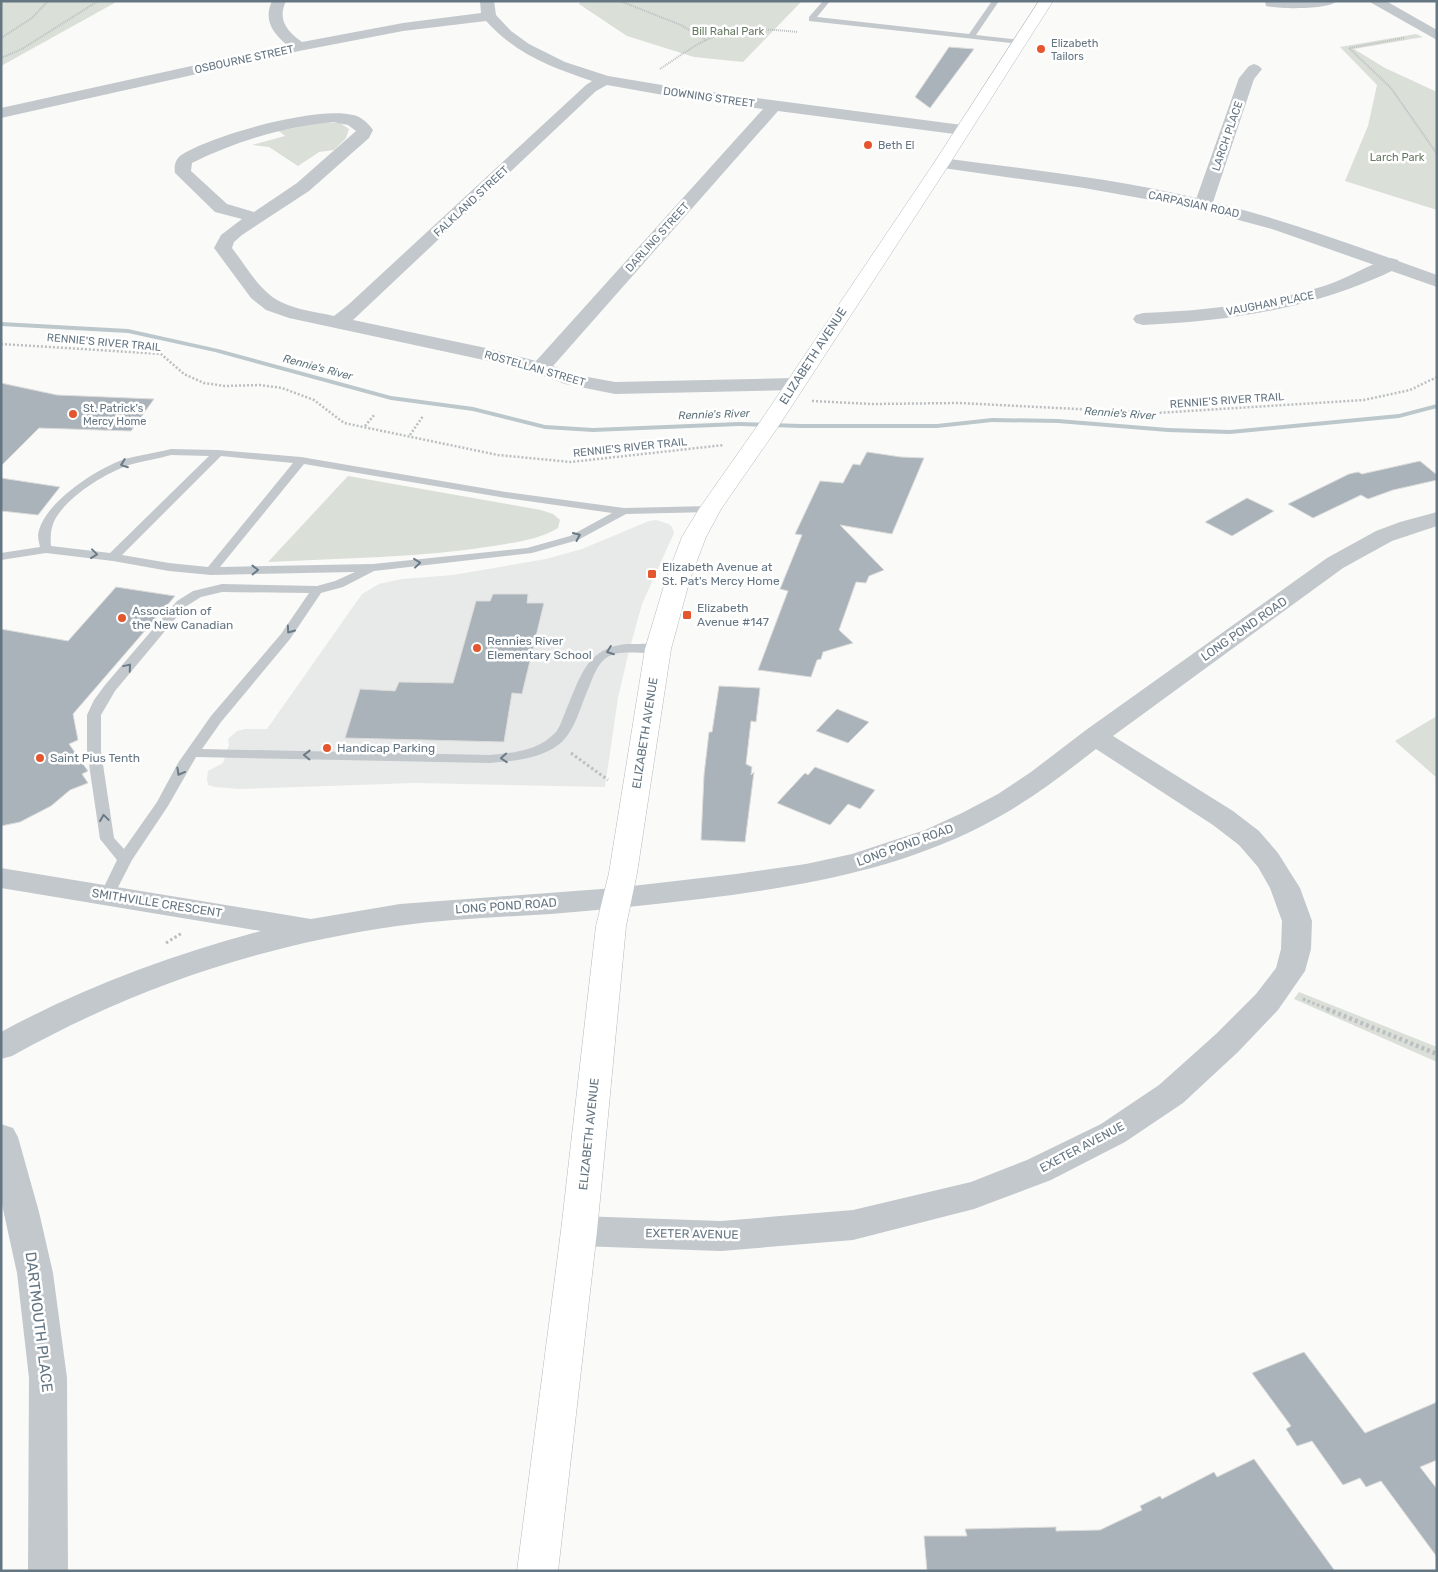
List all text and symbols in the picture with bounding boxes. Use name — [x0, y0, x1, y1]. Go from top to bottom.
park label: Bill Rahal Park — [692, 25, 764, 38]
place label: Elizabeth Tailors — [1051, 37, 1098, 63]
street label: OSBOURNE STREET — [193, 42, 295, 76]
marker: Elizabeth Tailors — [1035, 43, 1047, 55]
street label: DOWNING STREET — [662, 85, 756, 110]
street label: LARCH PLACE — [1209, 99, 1246, 173]
marker: Beth El — [862, 139, 874, 151]
place label: Beth El — [878, 139, 915, 152]
park label: Larch Park — [1370, 151, 1425, 164]
street label: FALKLAND STREET — [431, 163, 512, 239]
street label: CARPASIAN ROAD — [1147, 188, 1241, 220]
street label: DARLING STREET — [623, 199, 692, 275]
street label: VAUGHAN PLACE — [1225, 289, 1315, 318]
street label: ELIZABETH AVENUE — [776, 305, 850, 407]
street label: RENNIE'S RIVER TRAIL — [46, 331, 162, 354]
street label: ROSTELLAN STREET — [483, 348, 588, 389]
water label: Rennie's River — [282, 352, 355, 383]
street label: RENNIE'S RIVER TRAIL — [1169, 390, 1285, 411]
place label: St. Patrick's Mercy Home — [83, 402, 146, 428]
water label: Rennie's River — [1084, 405, 1157, 423]
water label: Rennie's River — [678, 407, 751, 422]
marker: St. Patrick's Mercy Home — [67, 408, 79, 420]
street label: RENNIE'S RIVER TRAIL — [572, 435, 688, 460]
one-way arrow — [120, 458, 129, 468]
one-way arrow — [572, 531, 581, 542]
one-way arrow — [90, 548, 98, 559]
one-way arrow — [414, 558, 422, 569]
place label: Elizabeth Avenue at St. Pat's Mercy Home — [662, 560, 780, 588]
one-way arrow — [252, 565, 259, 575]
marker: Elizabeth Avenue at St. Pat's Mercy Home — [646, 568, 658, 580]
street label: LONG POND ROAD — [1198, 594, 1290, 664]
place label: Elizabeth Avenue #147 — [697, 601, 769, 629]
place label: Association of the New Canadian — [132, 604, 233, 632]
marker: Elizabeth Avenue #147 — [681, 609, 693, 621]
marker: Association of the New Canadian — [116, 612, 128, 624]
one-way arrow — [287, 624, 296, 634]
place label: Rennies River Elementary School — [487, 634, 592, 662]
marker: Rennies River Elementary School — [471, 642, 483, 654]
one-way arrow — [606, 645, 615, 655]
one-way arrow — [122, 664, 130, 673]
street label: ELIZABETH AVENUE — [629, 676, 661, 790]
place label: Handicap Parking — [337, 741, 435, 755]
marker: Handicap Parking — [321, 742, 333, 754]
one-way arrow — [302, 750, 310, 760]
place label: Saint Pius Tenth — [50, 751, 140, 765]
marker: Saint Pius Tenth — [34, 752, 46, 764]
one-way arrow — [500, 752, 508, 763]
one-way arrow — [176, 767, 186, 776]
one-way arrow — [99, 814, 109, 822]
street label: LONG POND ROAD — [855, 821, 955, 869]
street label: SMITHVILLE CRESCENT — [91, 886, 223, 920]
street label: LONG POND ROAD — [455, 895, 557, 917]
street label: ELIZABETH AVENUE — [576, 1077, 602, 1191]
street label: EXETER AVENUE — [1037, 1119, 1127, 1175]
street label: EXETER AVENUE — [645, 1226, 739, 1242]
street label: DARTMOUTH PLACE — [21, 1251, 57, 1393]

